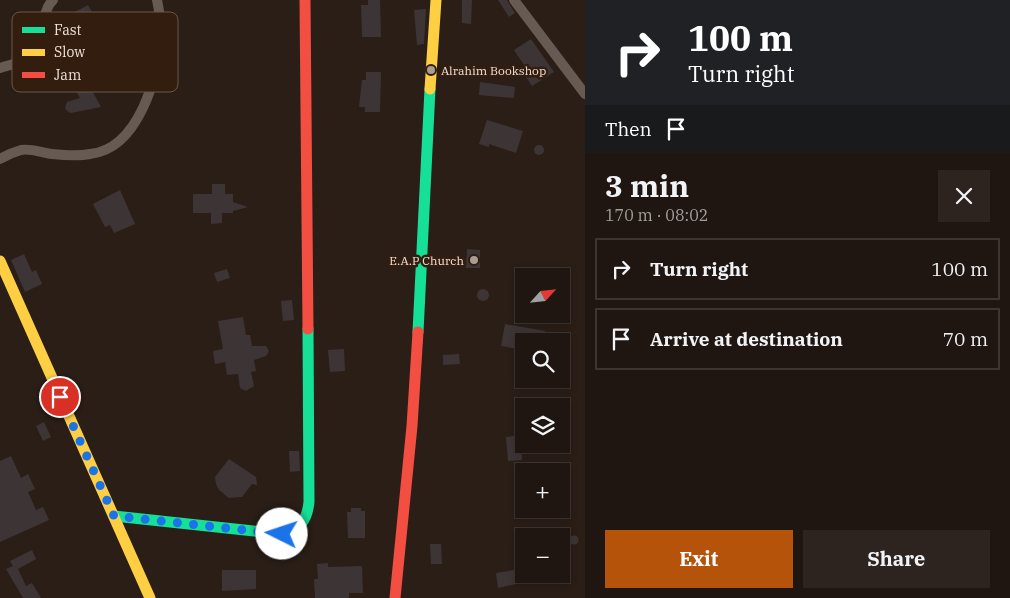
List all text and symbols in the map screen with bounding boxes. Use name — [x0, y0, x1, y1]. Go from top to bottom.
legend — [12, 12, 178, 92]
text: 100 m — [688, 15, 793, 61]
icon: right — [605, 20, 670, 85]
text: Fast — [54, 21, 82, 39]
text: Slow — [54, 43, 85, 61]
text: Turn right — [688, 59, 795, 88]
place label: Alrahim Bookshop — [441, 63, 546, 78]
marker: Alrahim Bookshop — [425, 64, 437, 76]
text: Jam — [54, 66, 81, 84]
icon: arrive — [662, 115, 690, 143]
text: Then — [605, 117, 652, 141]
text: 3 min — [605, 166, 689, 205]
button: close — [938, 170, 990, 222]
text: 170 m · 08:02 — [605, 205, 708, 225]
place label: E.A.P Church — [389, 253, 465, 268]
marker: E.A.P Church — [468, 254, 480, 266]
icon: right — [607, 255, 635, 283]
text: Turn right — [650, 257, 748, 281]
text: 100 m — [931, 257, 988, 281]
north arrow — [515, 268, 570, 322]
map controls — [515, 268, 570, 583]
icon: arrive — [607, 325, 635, 353]
text: Arrive at destination — [650, 327, 843, 351]
text: 70 m — [943, 327, 988, 351]
button: search — [515, 333, 570, 388]
pin — [39, 376, 81, 418]
icon: arrive — [46, 383, 74, 411]
button: layers — [515, 398, 570, 453]
button: + — [515, 463, 570, 518]
position arrow — [255, 507, 307, 559]
button: − — [515, 528, 570, 583]
button: Exit — [605, 530, 793, 588]
button: Share — [803, 530, 990, 588]

